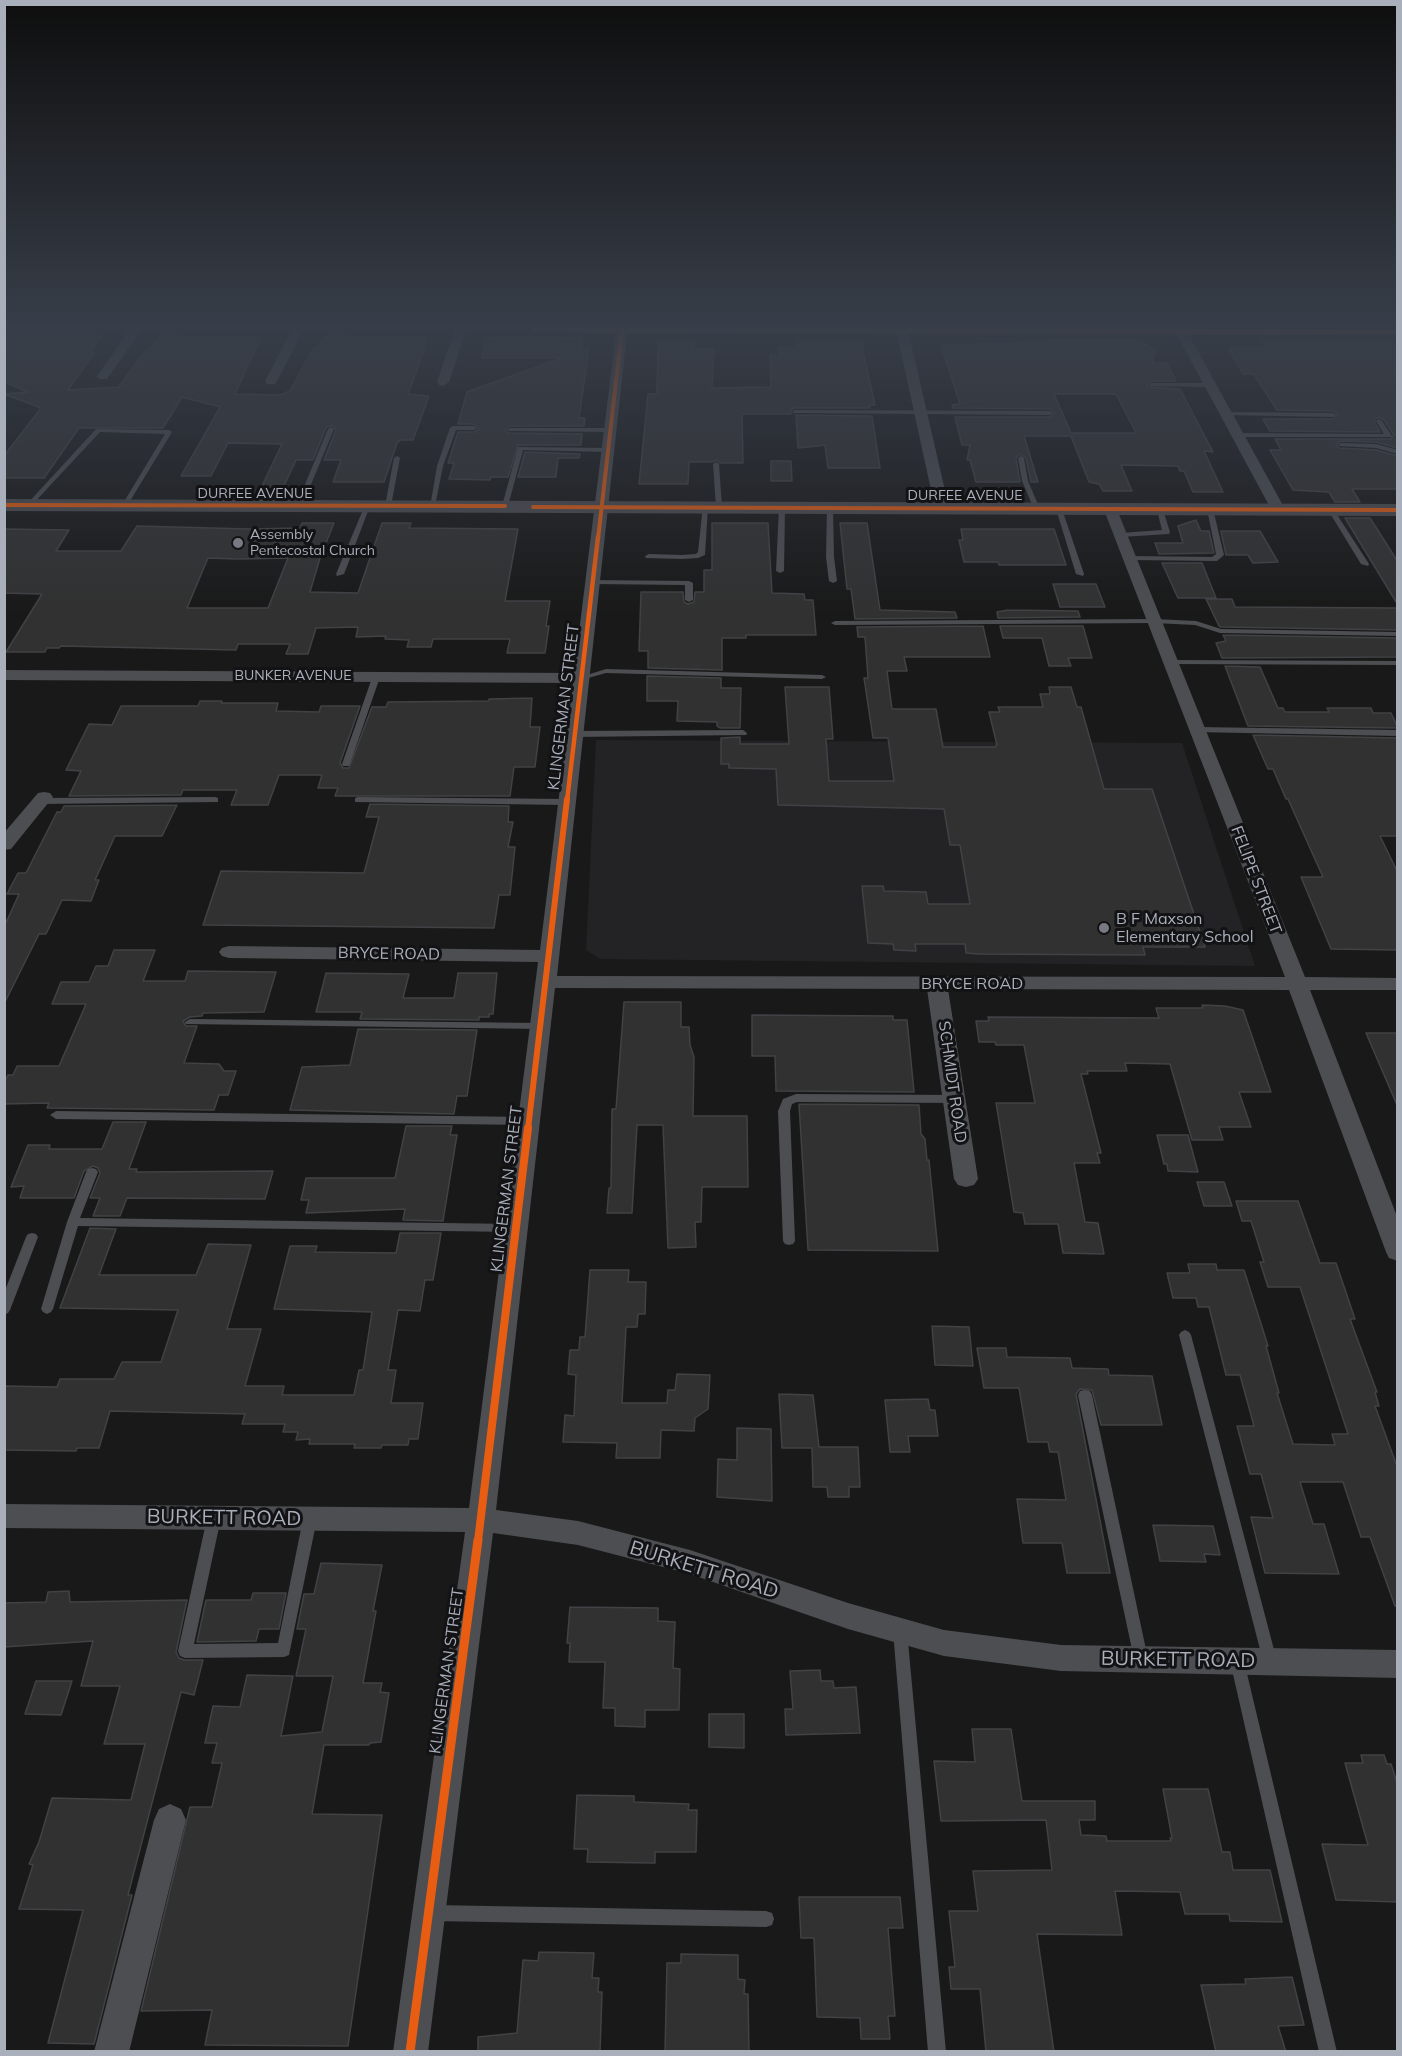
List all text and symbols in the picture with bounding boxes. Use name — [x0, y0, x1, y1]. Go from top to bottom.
street label: DURFEE AVENUE — [198, 486, 312, 502]
street label: DURFEE AVENUE — [908, 488, 1022, 504]
place label: Assembly Pentecostal Church — [250, 527, 375, 560]
marker: Assembly Pentecostal Church — [231, 536, 245, 550]
street label: KLINGERMAN STREET — [544, 623, 584, 791]
street label: BUNKER AVENUE — [234, 668, 352, 684]
street label: FELIPE STREET — [1227, 823, 1285, 937]
place label: B F Maxson Elementary School — [1116, 909, 1254, 947]
marker: B F Maxson Elementary School — [1097, 921, 1111, 935]
street label: BRYCE ROAD — [338, 944, 440, 964]
street label: BRYCE ROAD — [921, 974, 1023, 994]
street label: SCHMIDT ROAD — [934, 1020, 970, 1144]
street label: KLINGERMAN STREET — [487, 1105, 527, 1273]
street label: BURKETT ROAD — [147, 1505, 301, 1531]
street label: BURKETT ROAD — [627, 1536, 781, 1604]
street label: KLINGERMAN STREET — [426, 1587, 468, 1755]
street label: BURKETT ROAD — [1101, 1647, 1255, 1673]

